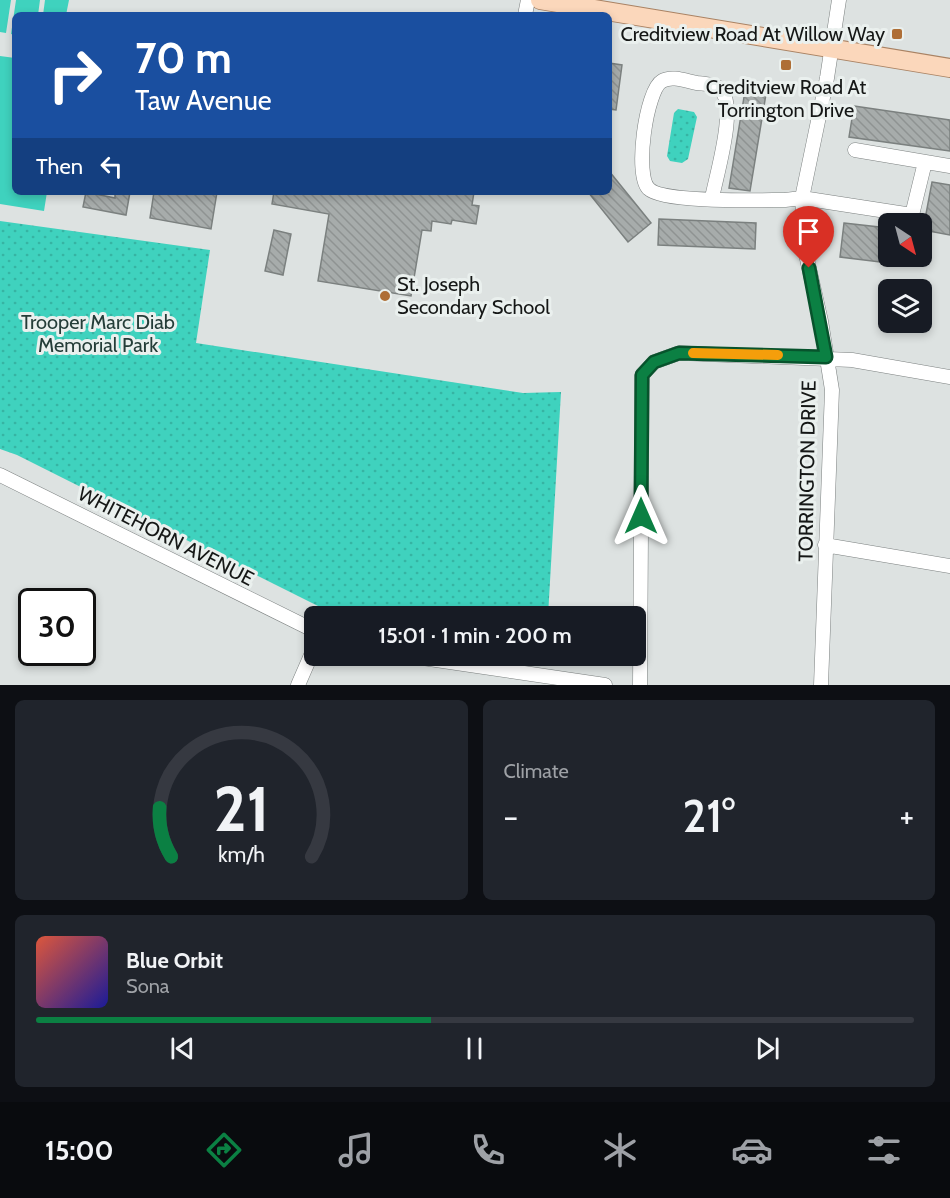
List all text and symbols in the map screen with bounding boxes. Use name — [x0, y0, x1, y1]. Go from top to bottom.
place label: Creditview Road At Willow Way — [621, 22, 885, 46]
marker: Creditview Road At Willow Way — [890, 27, 904, 41]
text: 70 m — [135, 32, 232, 84]
icon: right — [36, 36, 114, 114]
marker: Creditview Road At Torrington Drive — [779, 58, 793, 72]
place label: Creditview Road At Torrington Drive — [706, 75, 866, 122]
text: Taw Avenue — [135, 84, 272, 117]
icon: left — [95, 150, 128, 183]
text: Then — [36, 153, 83, 180]
pin — [783, 206, 834, 268]
north arrow — [878, 213, 932, 267]
map controls — [878, 213, 932, 333]
icon: arrive — [792, 215, 825, 248]
place label: St. Joseph Secondary School — [397, 272, 550, 319]
button: layers — [878, 279, 932, 333]
marker: St. Joseph Secondary School — [378, 289, 392, 303]
park label: Trooper Marc Diab Memorial Park — [21, 310, 175, 357]
street label: TORRINGTON DRIVE — [793, 380, 821, 562]
street label: WHITEHORN AVENUE — [74, 481, 258, 591]
position arrow — [609, 484, 673, 548]
speed limit sign: 30 — [18, 588, 96, 666]
text: 15:01 · 1 min · 200 m — [378, 622, 572, 649]
text: Climate — [504, 759, 569, 783]
text: 21 — [213, 771, 269, 847]
text: 21° — [682, 789, 735, 843]
text: − — [504, 796, 518, 836]
text: + — [899, 796, 914, 836]
text: km/h — [218, 841, 265, 867]
text: Blue Orbit — [126, 947, 223, 974]
text: Sona — [126, 974, 169, 998]
icon: previous — [166, 1032, 199, 1065]
icon: pause — [458, 1032, 491, 1065]
icon: next — [751, 1032, 784, 1065]
icon: directions — [203, 1129, 245, 1171]
icon: music — [335, 1129, 377, 1171]
icon: phone — [467, 1129, 509, 1171]
icon: climate — [599, 1129, 641, 1171]
icon: car — [731, 1129, 773, 1171]
icon: filters — [863, 1129, 905, 1171]
text: 15:00 — [45, 1134, 114, 1167]

